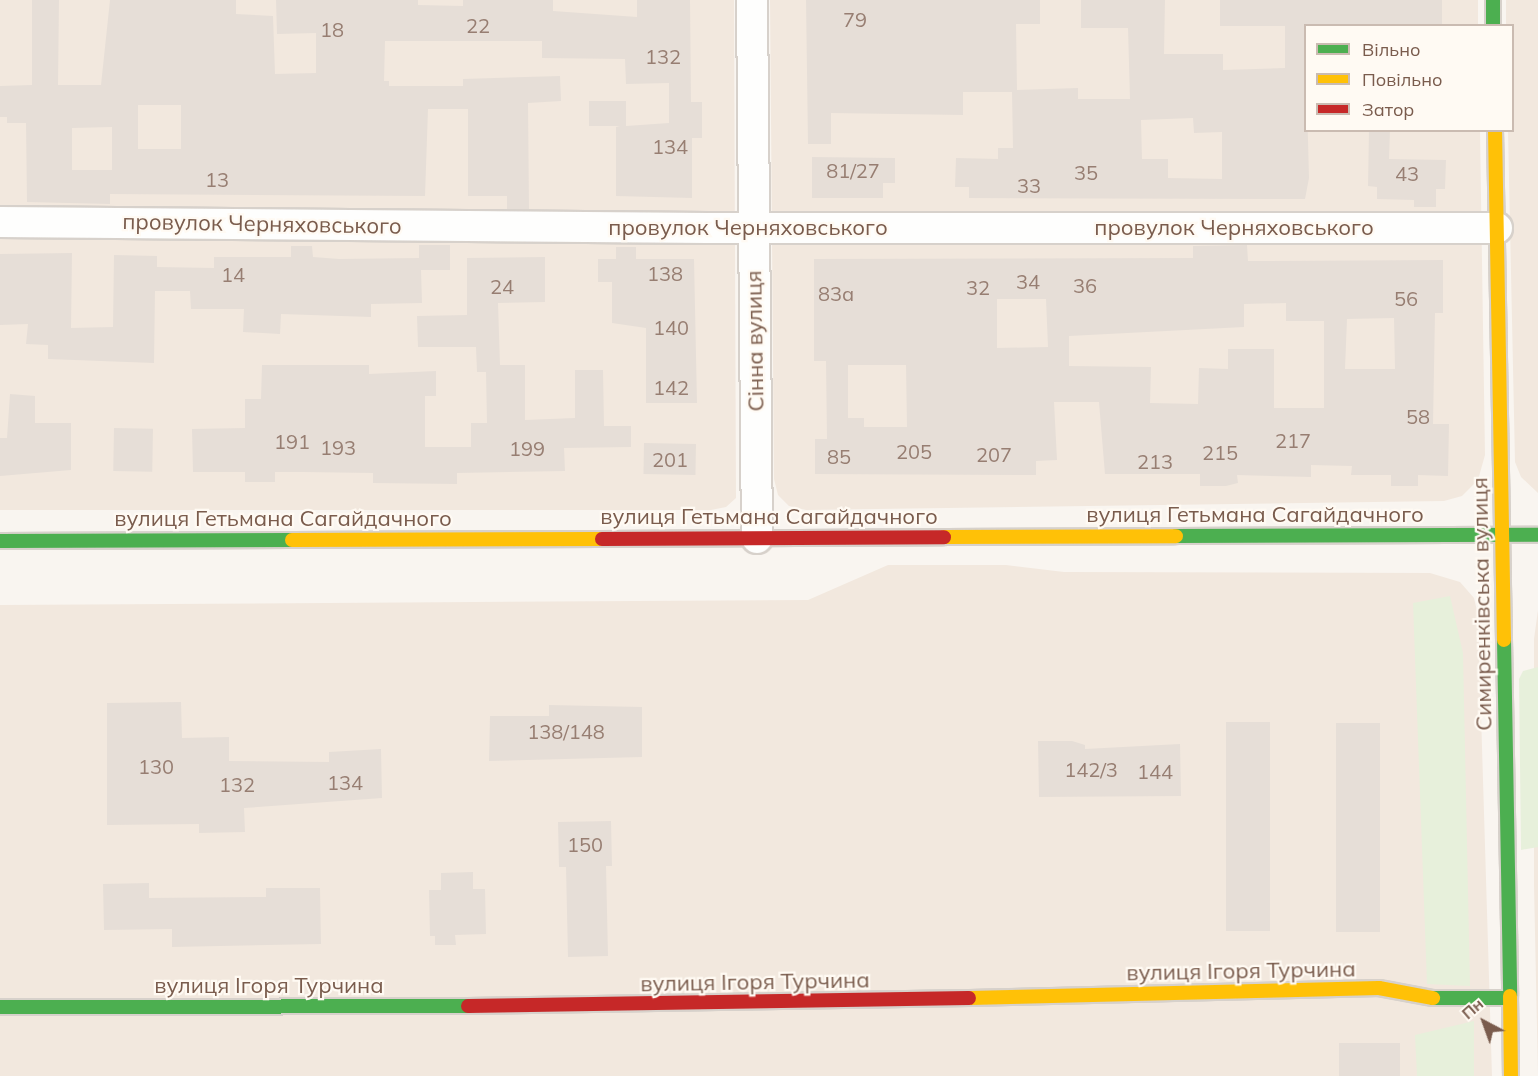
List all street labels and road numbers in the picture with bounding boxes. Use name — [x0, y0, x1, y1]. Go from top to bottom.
street label: провулок Черняховського — [122, 208, 402, 240]
street label: провулок Черняховського — [608, 215, 888, 241]
street label: провулок Черняховського — [1094, 215, 1374, 241]
street label: Сінна вулиця — [741, 270, 769, 412]
street label: Симиренківська вулиця — [1467, 477, 1497, 731]
street label: вулиця Гетьмана Сагайдачного — [1086, 502, 1424, 528]
street label: вулиця Гетьмана Сагайдачного — [600, 504, 938, 530]
street label: вулиця Гетьмана Сагайдачного — [114, 506, 452, 532]
street label: вулиця Ігоря Турчина — [1126, 956, 1356, 986]
street label: вулиця Ігоря Турчина — [640, 967, 870, 997]
street label: вулиця Ігоря Турчина — [154, 973, 384, 999]

